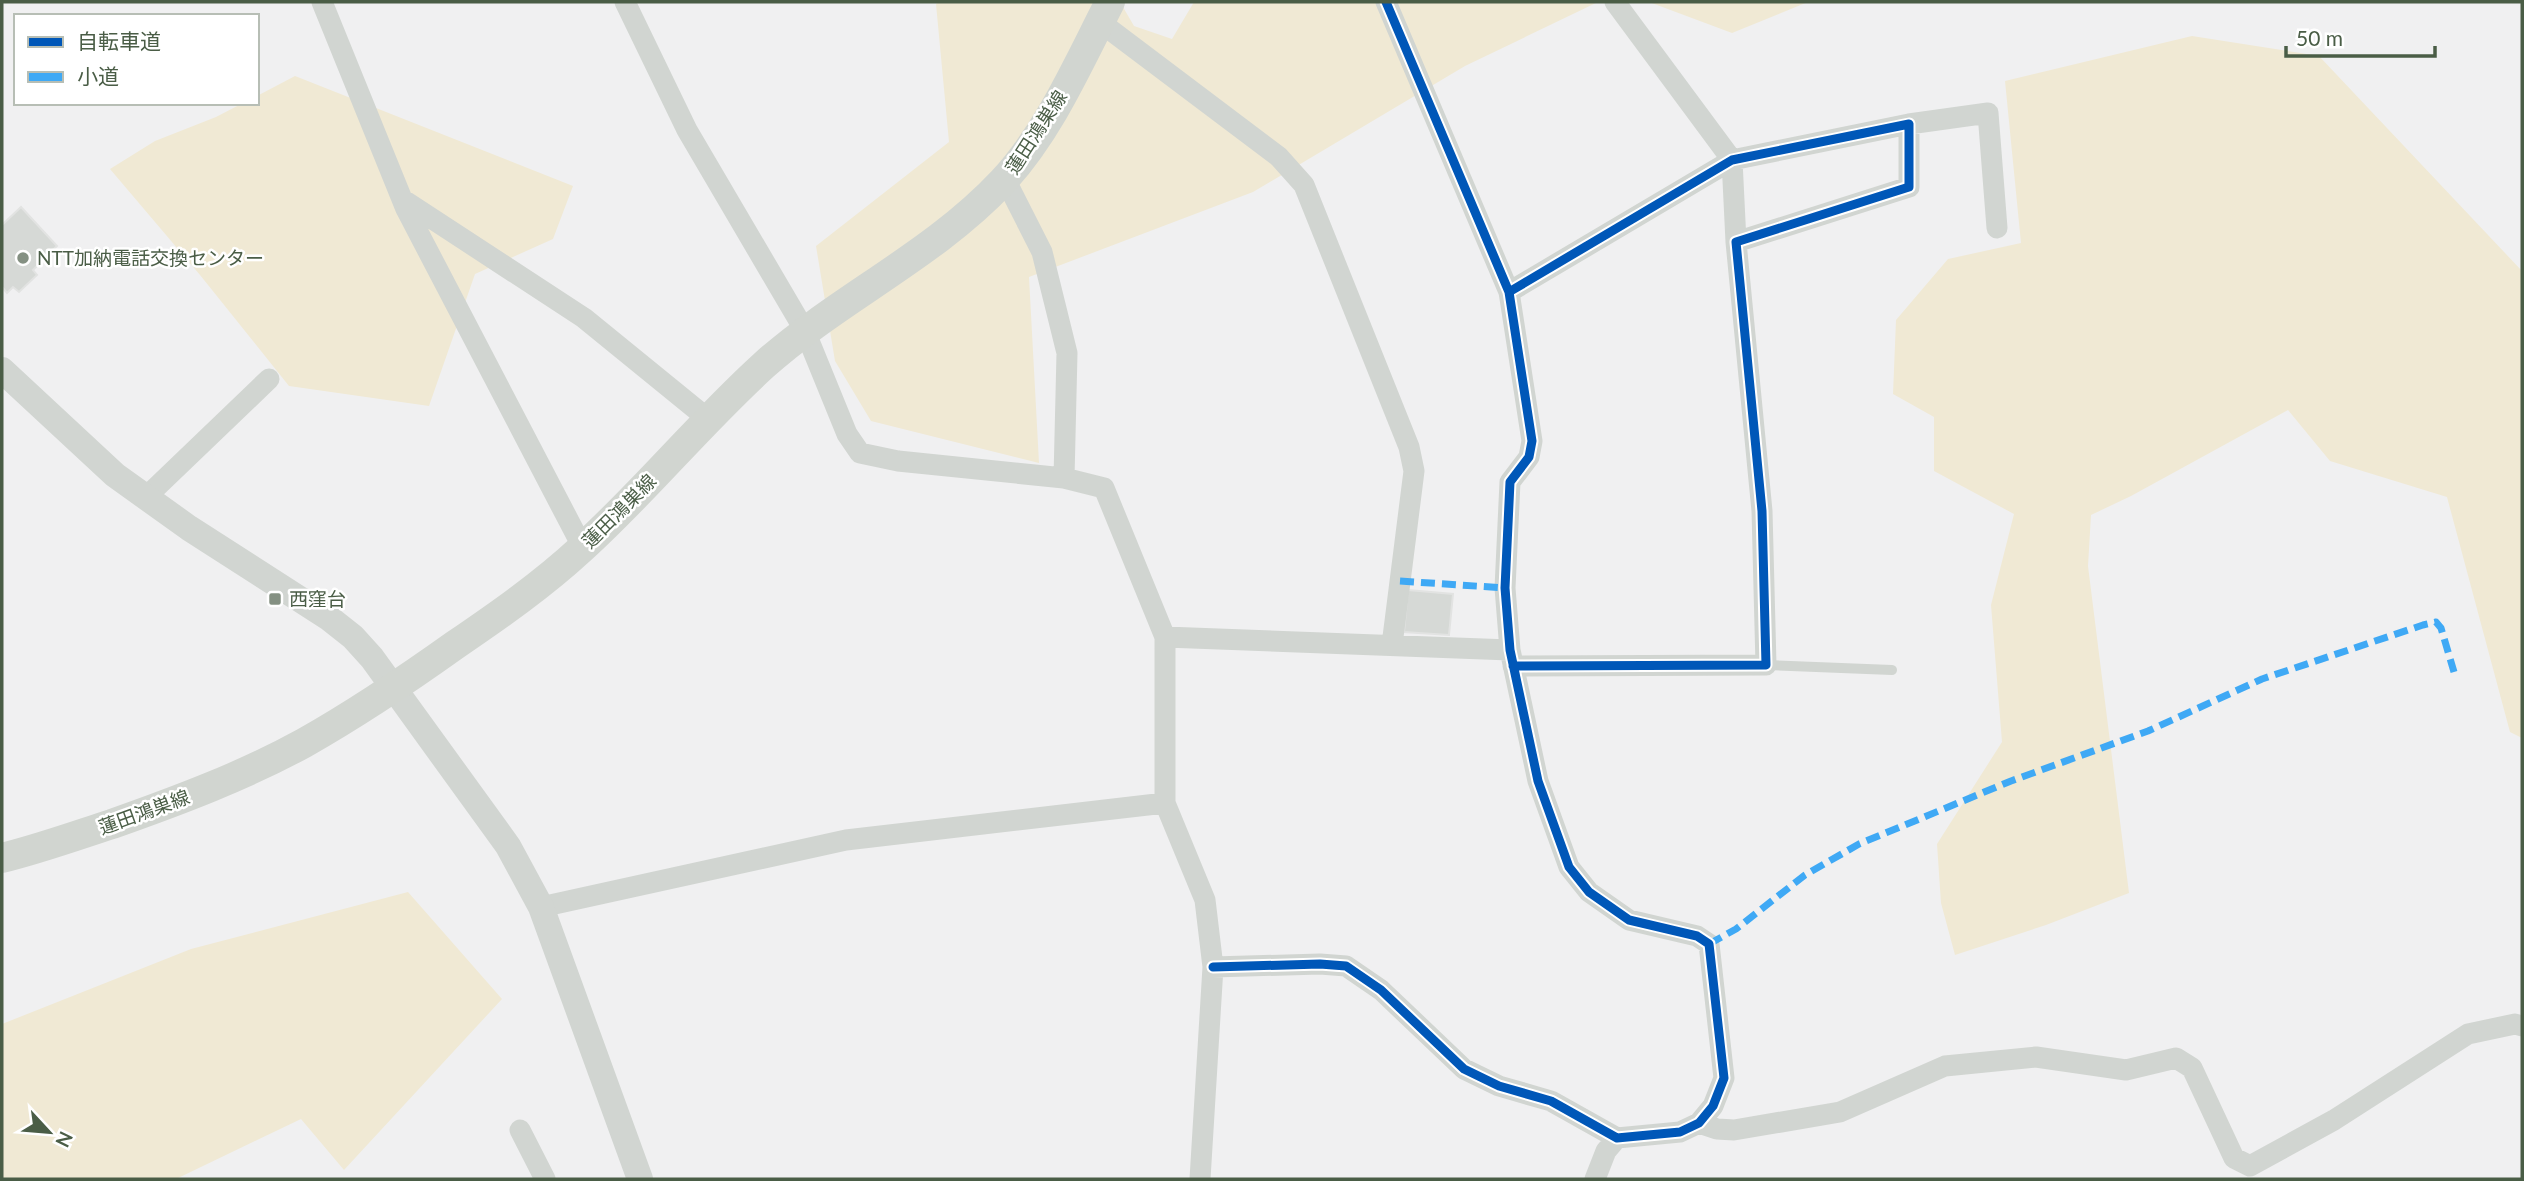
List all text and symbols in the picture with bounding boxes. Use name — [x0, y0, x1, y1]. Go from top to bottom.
legend — [14, 14, 259, 105]
scale bar — [2286, 14, 2435, 58]
text: 50 m — [2296, 25, 2343, 50]
text: 自転車道 — [77, 28, 161, 53]
text: 小道 — [77, 63, 119, 88]
street label: 蓮田鴻巣線 — [1000, 86, 1071, 178]
place label: NTT加納電話交換センター — [37, 246, 264, 269]
marker: NTT加納電話交換センター — [15, 250, 31, 266]
street label: 蓮田鴻巣線 — [577, 469, 660, 552]
place label: 西窪台 — [289, 587, 346, 610]
marker: 西窪台 — [267, 591, 283, 607]
street label: 蓮田鴻巣線 — [95, 784, 192, 839]
north arrow — [14, 1097, 84, 1167]
text: N — [51, 1128, 78, 1151]

